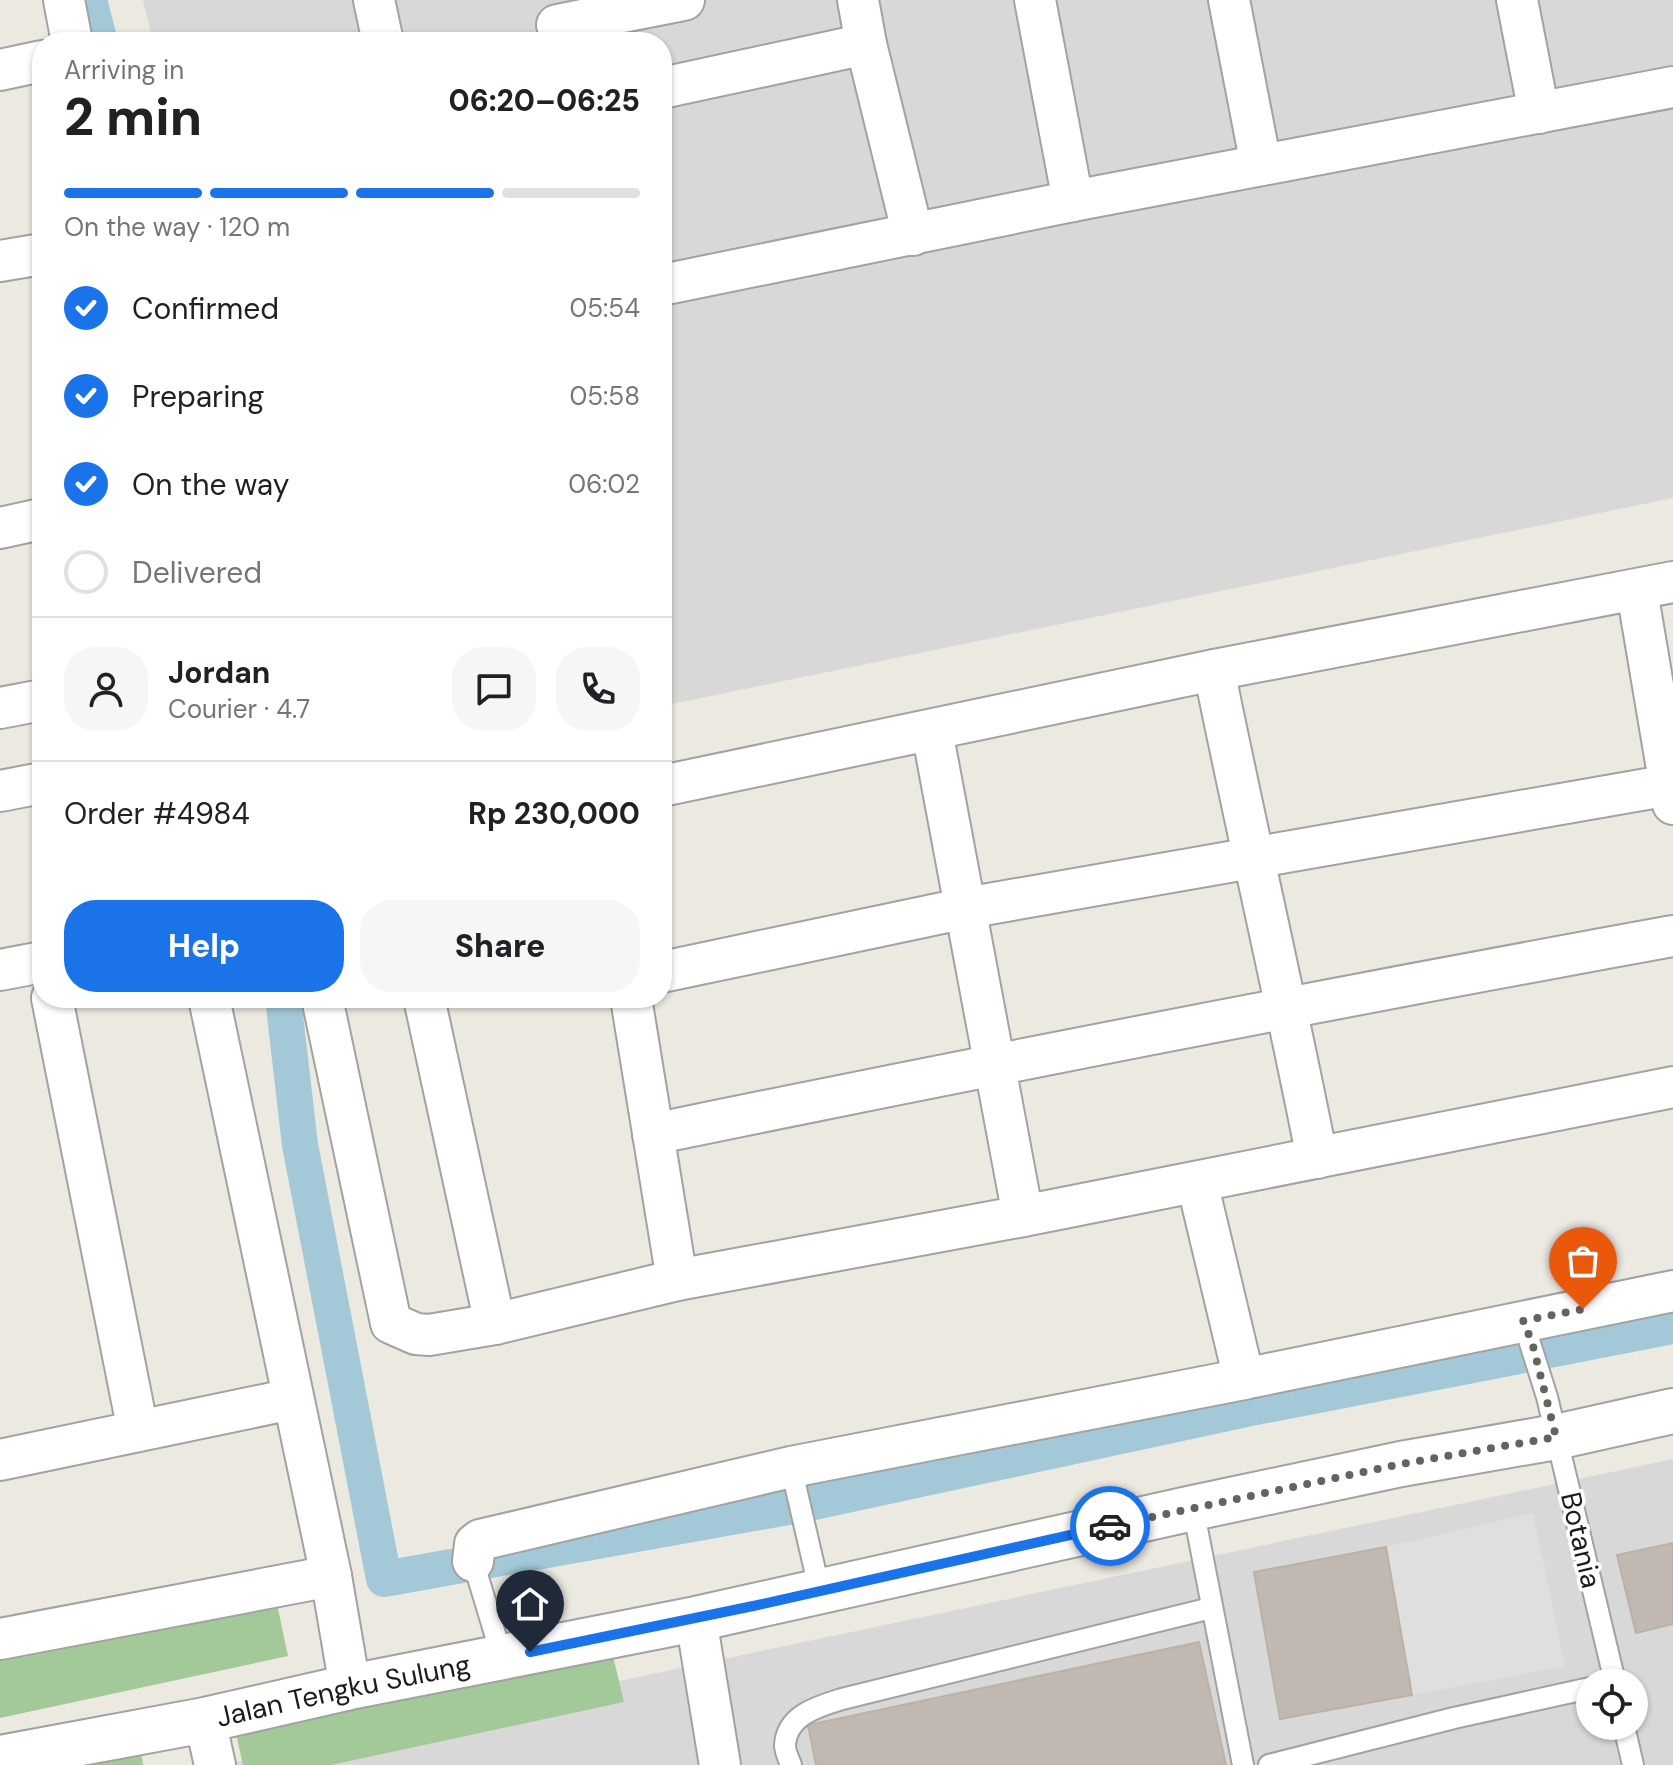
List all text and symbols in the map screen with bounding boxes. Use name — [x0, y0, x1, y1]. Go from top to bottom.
text: Arriving in — [64, 53, 184, 87]
text: 06:20–06:25 — [449, 81, 640, 120]
text: 2 min — [64, 83, 202, 151]
text: On the way · 120 m — [64, 210, 290, 244]
icon: check — [64, 286, 108, 330]
text: Confirmed — [132, 289, 279, 328]
text: 05:54 — [569, 291, 640, 325]
icon: check — [64, 374, 108, 418]
text: Preparing — [132, 377, 264, 416]
text: 05:58 — [569, 379, 640, 413]
icon: check — [64, 462, 108, 506]
text: On the way — [132, 465, 289, 504]
text: 06:02 — [568, 467, 640, 501]
text: Delivered — [132, 553, 262, 592]
button: person — [64, 647, 148, 731]
button: chat — [452, 647, 536, 731]
button: phone — [556, 647, 640, 731]
text: Jordan — [168, 653, 270, 692]
text: Courier · 4.7 — [168, 692, 310, 726]
text: Order #4984 — [64, 794, 250, 833]
text: Rp 230,000 — [468, 794, 640, 833]
button: Help — [64, 900, 344, 992]
button: Share — [360, 900, 640, 992]
pin — [1549, 1227, 1617, 1309]
icon: bag — [1561, 1239, 1605, 1283]
courier — [1070, 1486, 1150, 1566]
street label: Botania — [1552, 1488, 1610, 1592]
icon: car — [1088, 1504, 1132, 1548]
pin — [496, 1570, 564, 1652]
icon: home — [508, 1582, 552, 1626]
street label: Jalan Tengku Sulung — [213, 1645, 474, 1735]
map controls — [1576, 1668, 1648, 1740]
button: locate — [1576, 1668, 1648, 1740]

